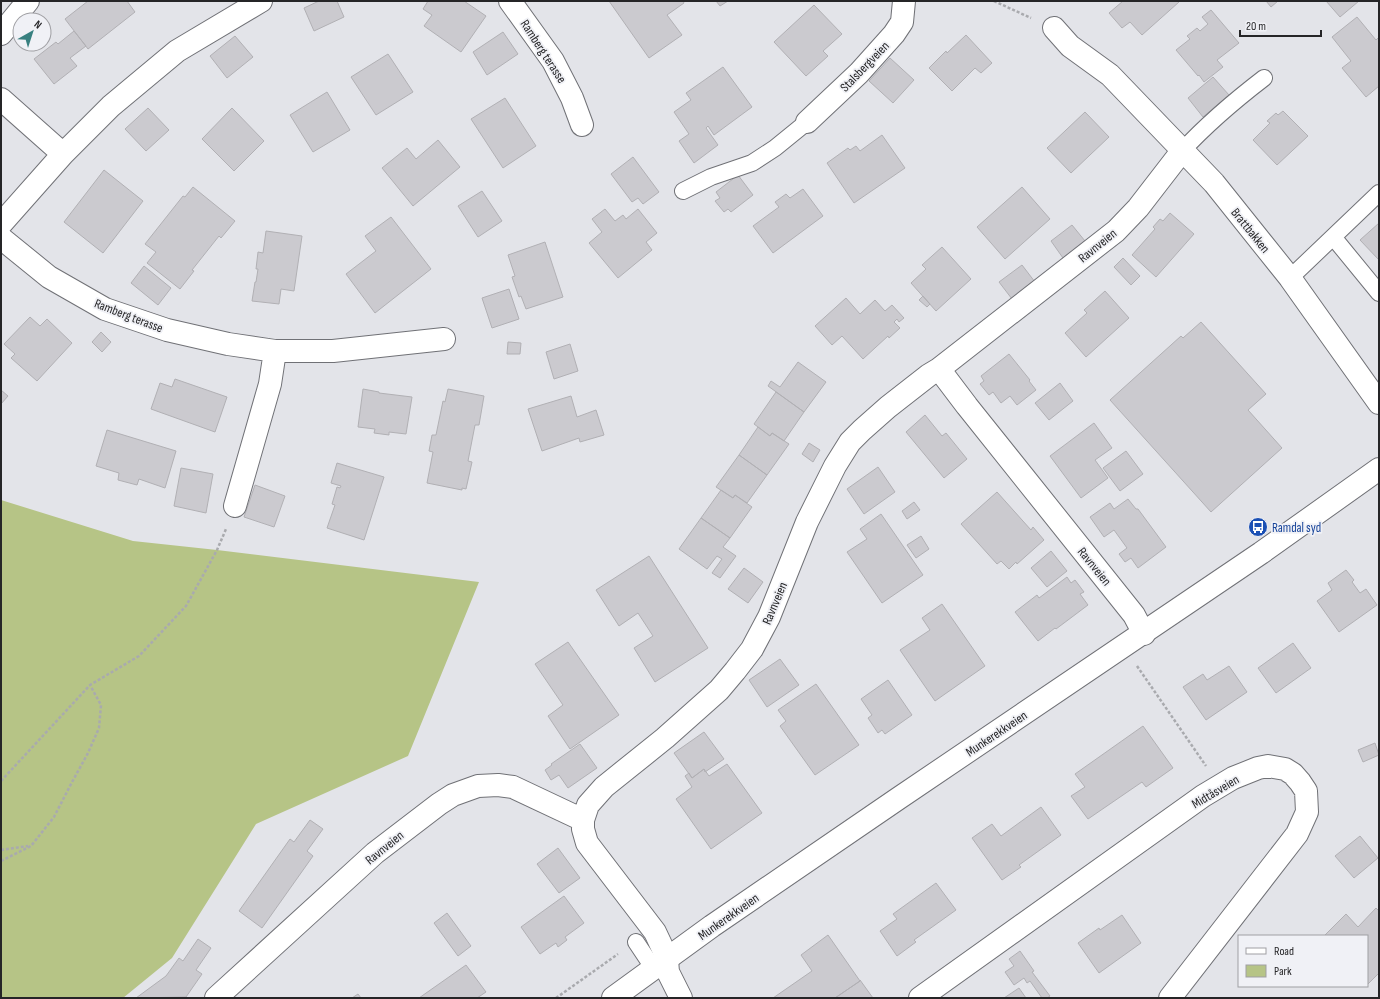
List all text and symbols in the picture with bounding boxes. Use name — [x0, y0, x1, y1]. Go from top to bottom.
north arrow — [12, 12, 52, 52]
scale bar — [1240, 12, 1321, 38]
street label: Ramberg terasse — [517, 17, 570, 86]
text: N — [32, 18, 44, 32]
text: 20 m — [1246, 19, 1266, 34]
street label: Stalsbergveien — [837, 38, 893, 95]
street label: Brattbakken — [1227, 205, 1273, 256]
street label: Ravnveien — [1075, 226, 1120, 266]
street label: Ramberg terasse — [92, 295, 165, 336]
bus stop icon: Ramdal syd — [1247, 516, 1269, 538]
place label: Ramdal syd — [1272, 520, 1321, 536]
street label: Ravnveien — [1074, 544, 1114, 589]
street label: Ravnveien — [759, 580, 791, 627]
street label: Munkerekkveien — [963, 707, 1030, 760]
street label: Midtåsveien — [1189, 771, 1242, 812]
street label: Ravnveien — [362, 828, 407, 868]
street label: Munkerekkveien — [695, 890, 762, 944]
legend — [1238, 935, 1368, 987]
text: Road — [1274, 944, 1294, 959]
text: Park — [1274, 964, 1292, 979]

